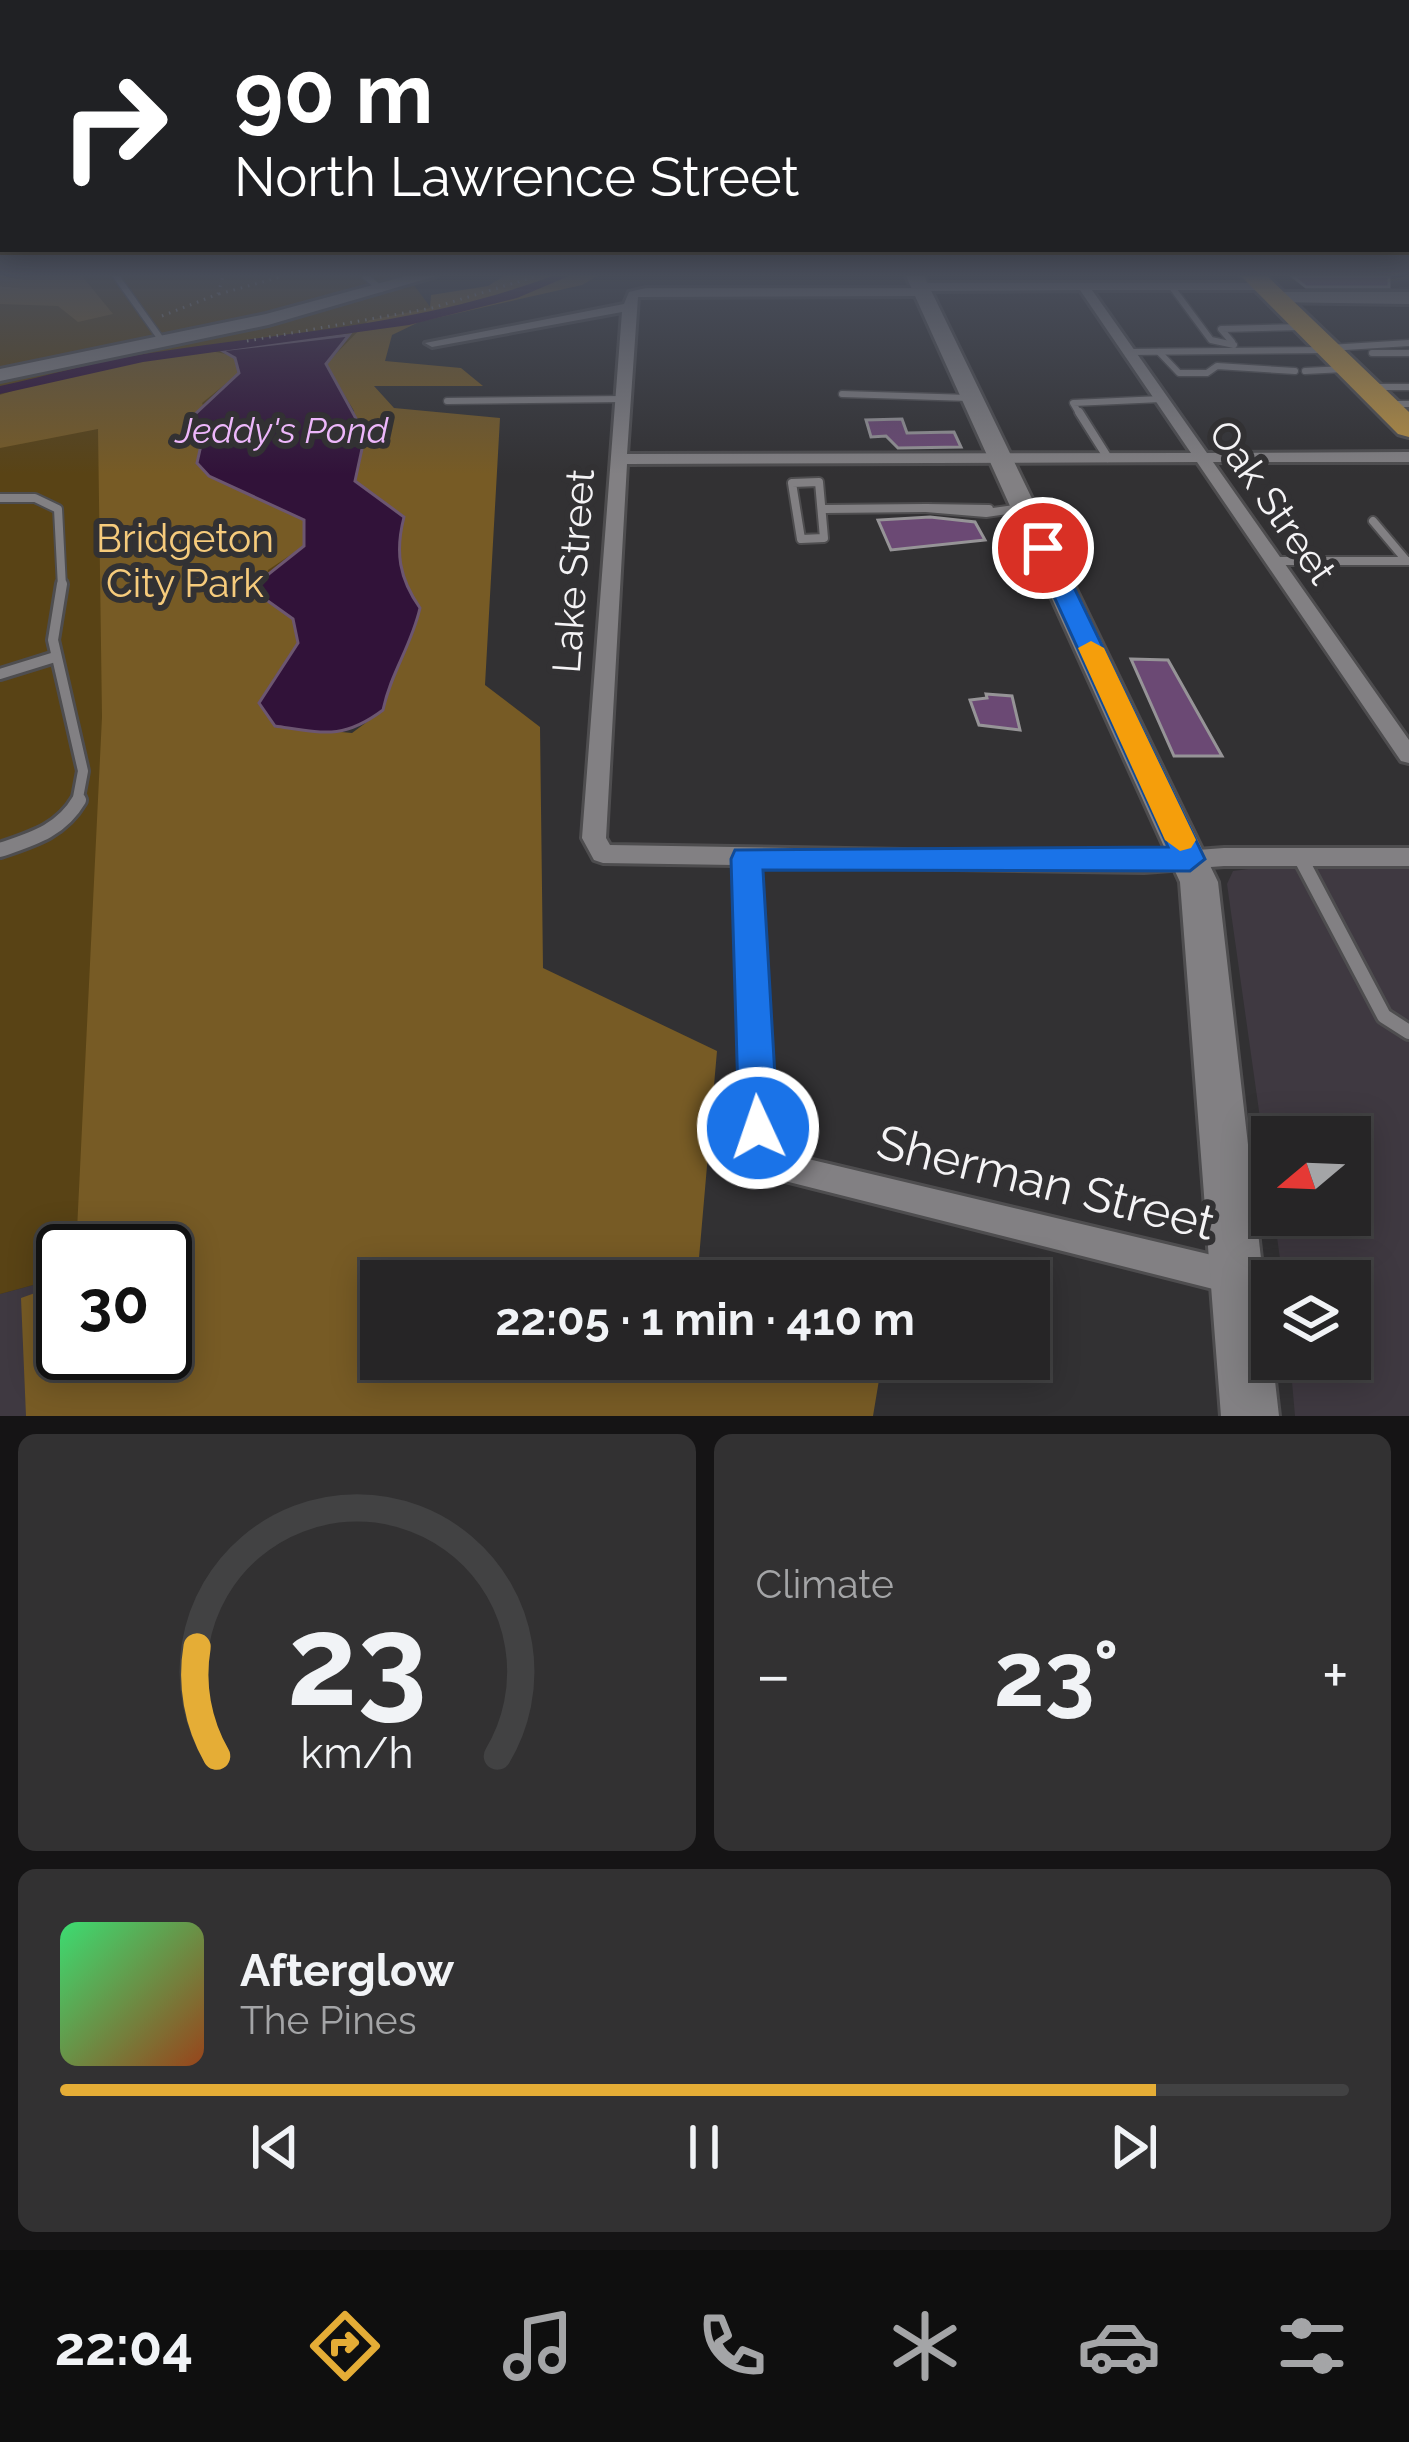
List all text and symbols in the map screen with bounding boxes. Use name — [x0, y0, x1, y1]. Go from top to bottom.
text: 90 m — [234, 44, 433, 143]
icon: right — [36, 48, 192, 204]
text: North Lawrence Street — [234, 145, 799, 209]
water label: Jeddy's Pond — [174, 409, 390, 451]
street label: Oak Street — [1200, 411, 1346, 593]
street label: Lake Street — [543, 467, 603, 675]
pin — [992, 497, 1094, 599]
park label: Bridgeton City Park — [96, 515, 274, 606]
icon: arrive — [1010, 515, 1076, 581]
position arrow — [695, 1065, 821, 1191]
street label: Sherman Street — [872, 1113, 1220, 1251]
north arrow — [1251, 1116, 1371, 1236]
map controls — [1251, 1116, 1371, 1380]
speed limit sign: 30 — [36, 1224, 192, 1380]
button: layers — [1251, 1260, 1371, 1380]
text: 22:05 · 1 min · 410 m — [495, 1293, 915, 1346]
text: Climate — [756, 1561, 894, 1607]
text: 23 — [287, 1588, 427, 1734]
text: 23° — [994, 1621, 1119, 1727]
text: − — [756, 1636, 791, 1713]
text: + — [1322, 1636, 1349, 1713]
text: km/h — [300, 1727, 413, 1777]
text: Afterglow — [240, 1944, 454, 1997]
text: The Pines — [240, 1997, 417, 2043]
icon: previous — [242, 2114, 308, 2180]
icon: pause — [671, 2114, 737, 2180]
icon: next — [1101, 2114, 1167, 2180]
icon: directions — [303, 2304, 387, 2388]
icon: music — [496, 2304, 580, 2388]
icon: phone — [690, 2304, 774, 2388]
icon: climate — [883, 2304, 967, 2388]
icon: car — [1077, 2304, 1161, 2388]
icon: filters — [1270, 2304, 1354, 2388]
text: 22:04 — [55, 2314, 193, 2378]

